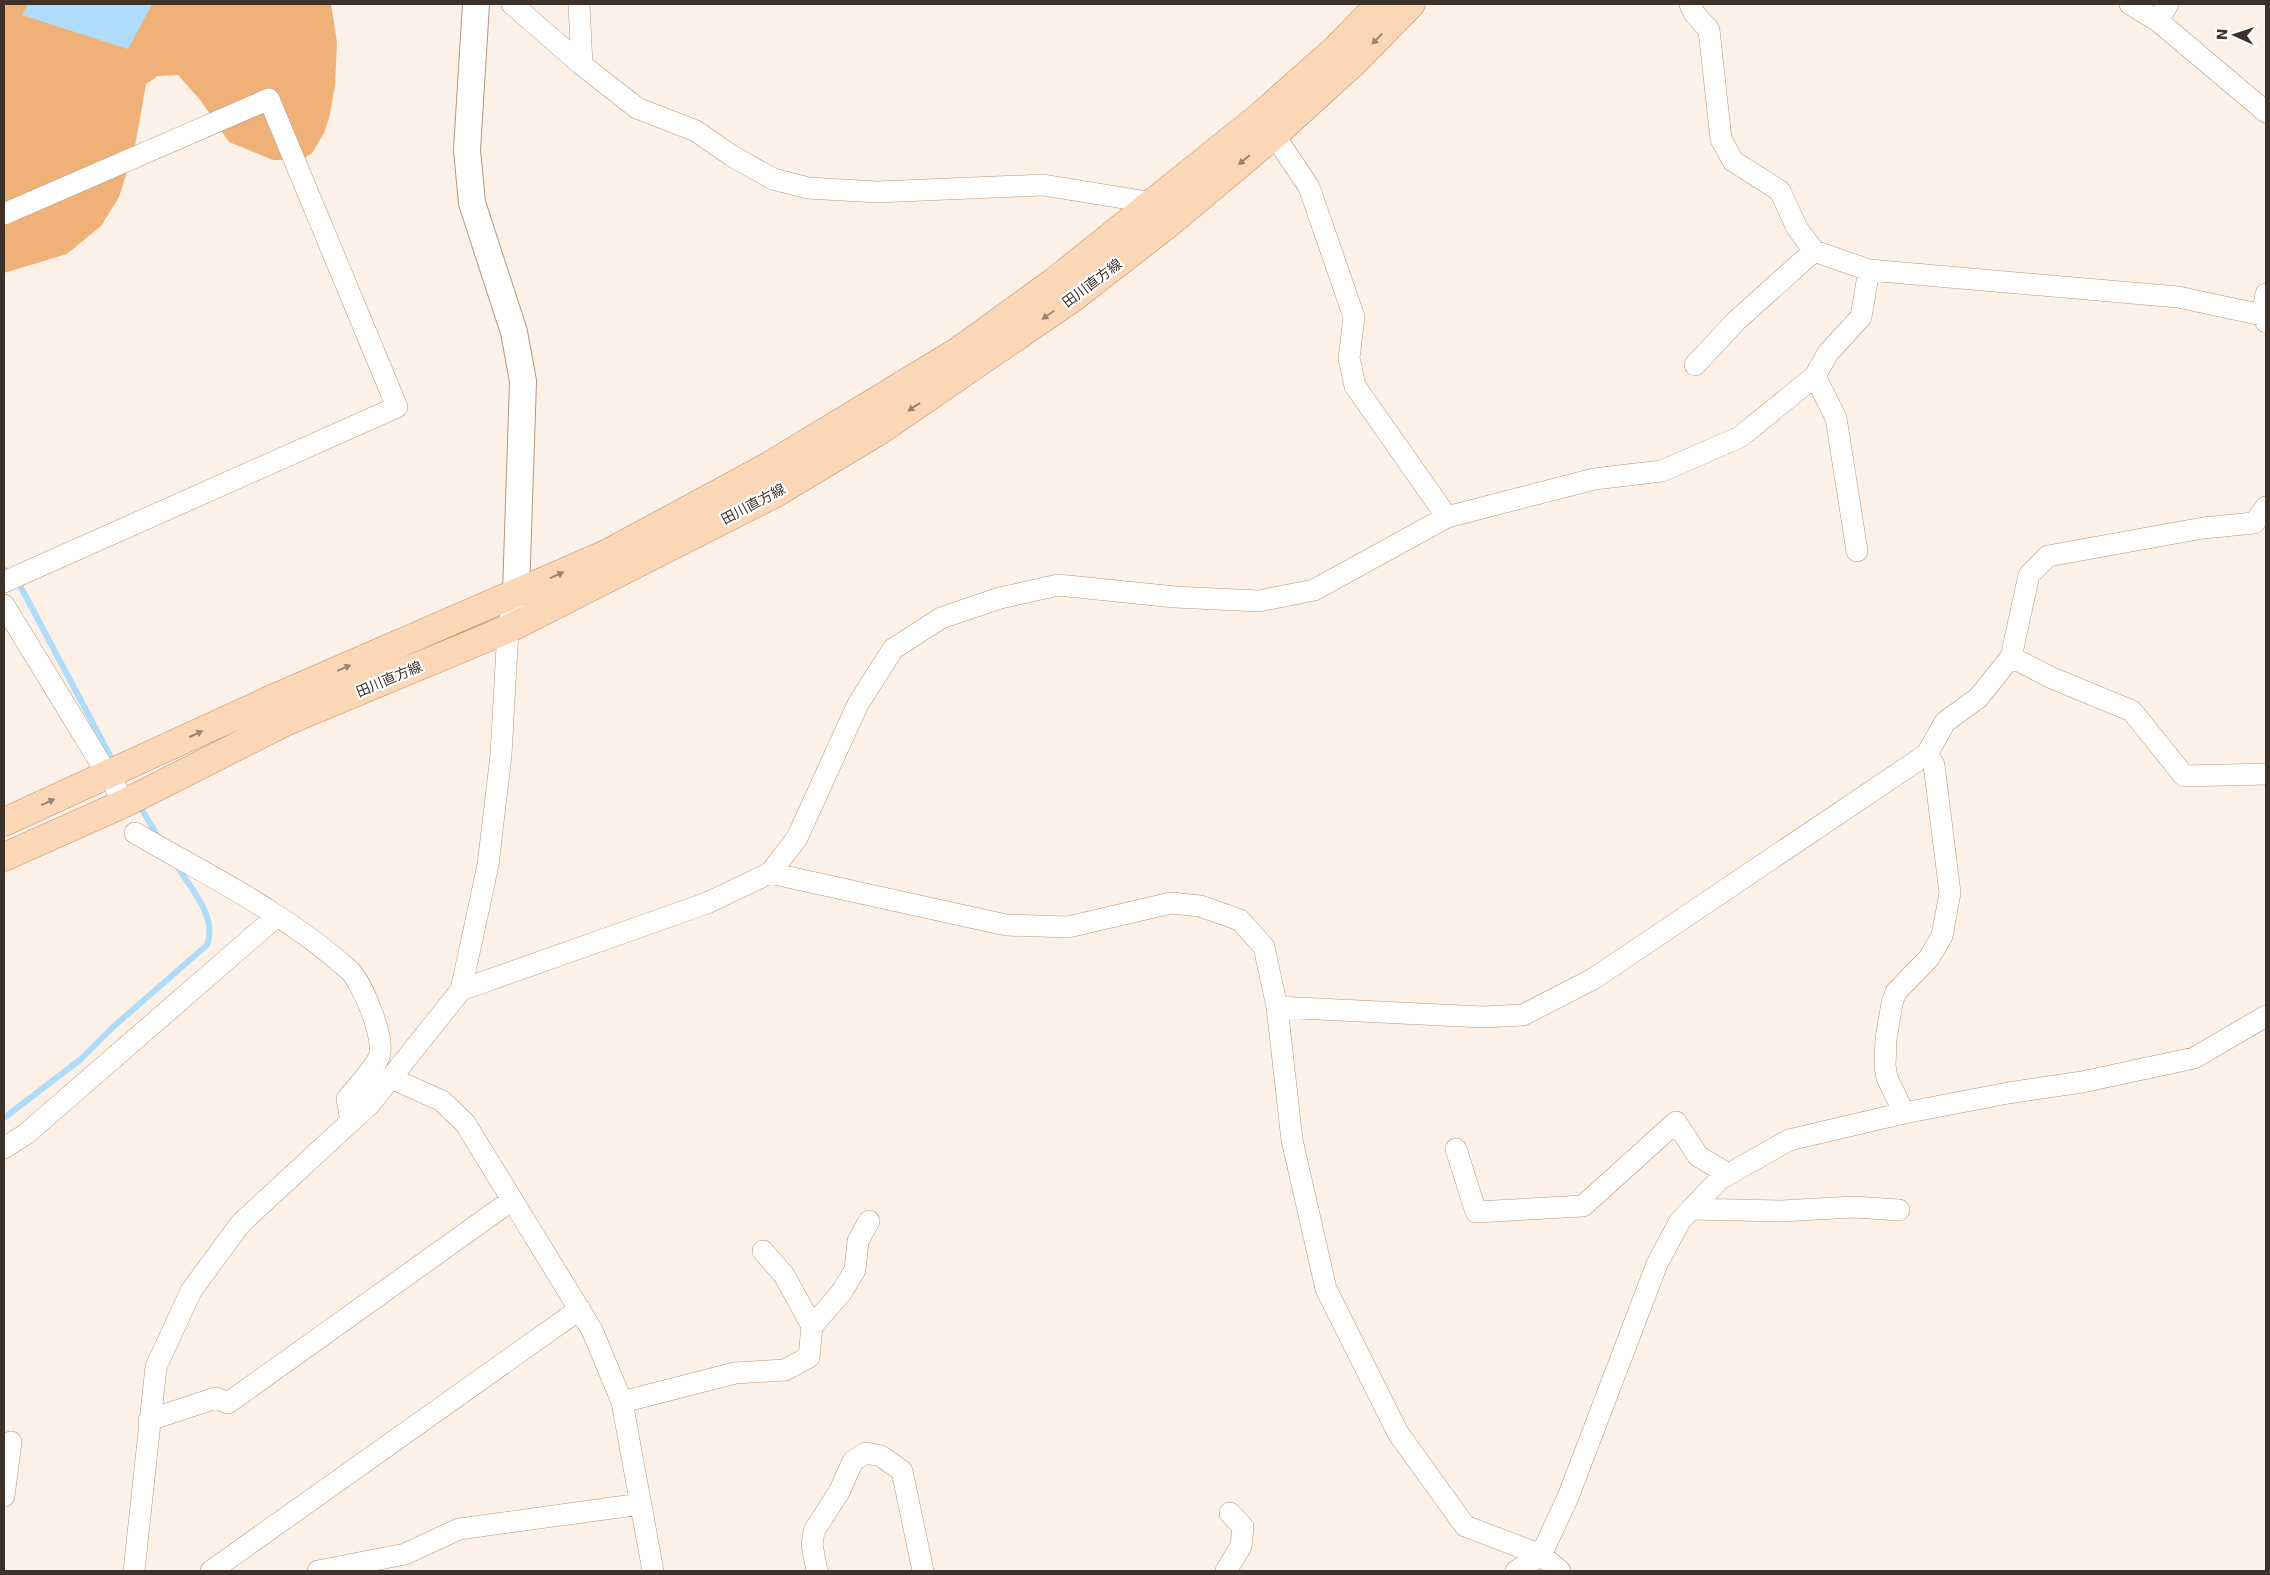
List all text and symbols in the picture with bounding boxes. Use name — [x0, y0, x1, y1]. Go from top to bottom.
north arrow — [2210, 10, 2260, 60]
text: N — [2214, 28, 2230, 41]
one-way arrow — [1371, 32, 1383, 44]
one-way arrow — [1239, 154, 1251, 166]
street label: 田川直方線 — [1059, 256, 1125, 310]
one-way arrow — [1041, 310, 1055, 320]
one-way arrow — [908, 402, 921, 412]
street label: 田川直方線 — [718, 481, 788, 527]
one-way arrow — [550, 570, 565, 578]
street label: 田川直方線 — [354, 658, 424, 700]
one-way arrow — [337, 663, 351, 671]
one-way arrow — [189, 730, 203, 738]
one-way arrow — [41, 797, 55, 805]

